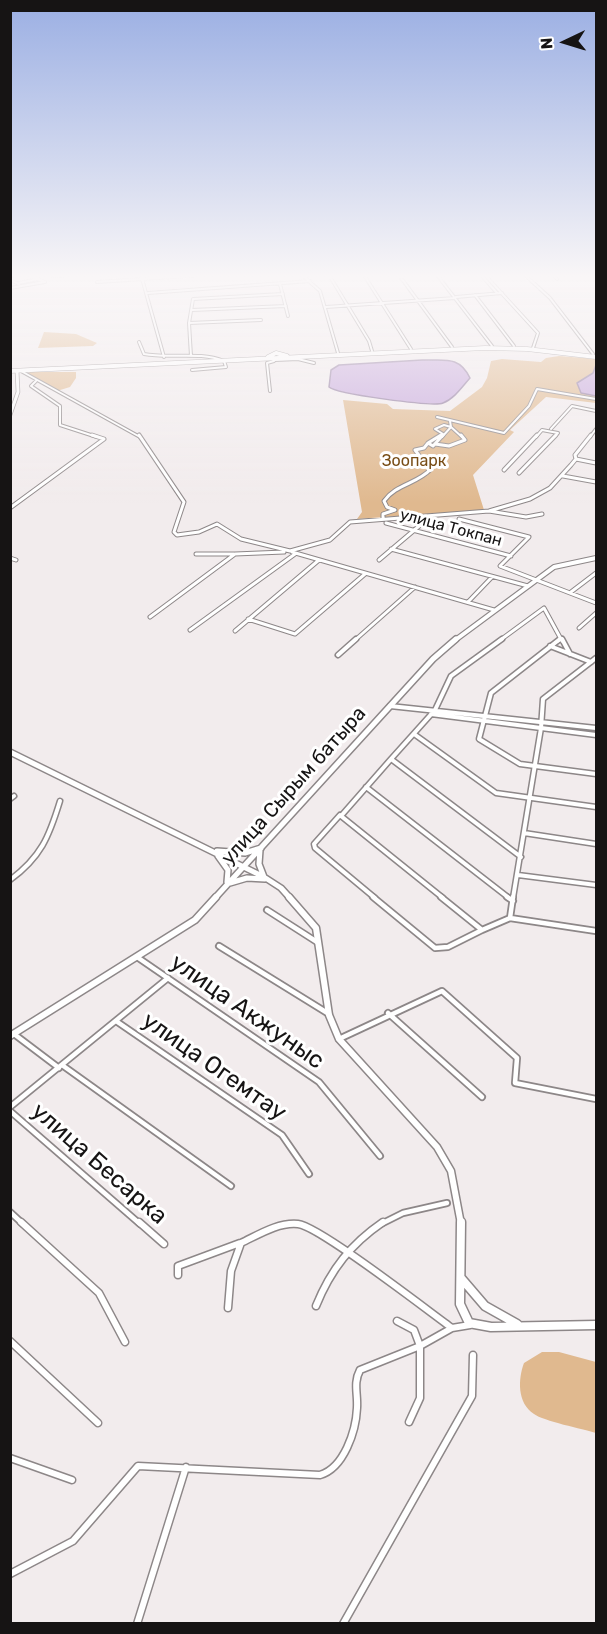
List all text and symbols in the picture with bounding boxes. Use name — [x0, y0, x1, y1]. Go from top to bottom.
north arrow — [535, 12, 595, 72]
text: N — [537, 37, 556, 50]
park label: Зоопарк — [382, 451, 446, 471]
street label: улица Токпан — [398, 505, 504, 551]
street label: улица Сырым батыра — [217, 702, 371, 870]
street label: улица Акжуныс — [165, 948, 329, 1076]
street label: улица Огемтау — [136, 1007, 292, 1127]
street label: улица Бесарка — [25, 1097, 173, 1231]

